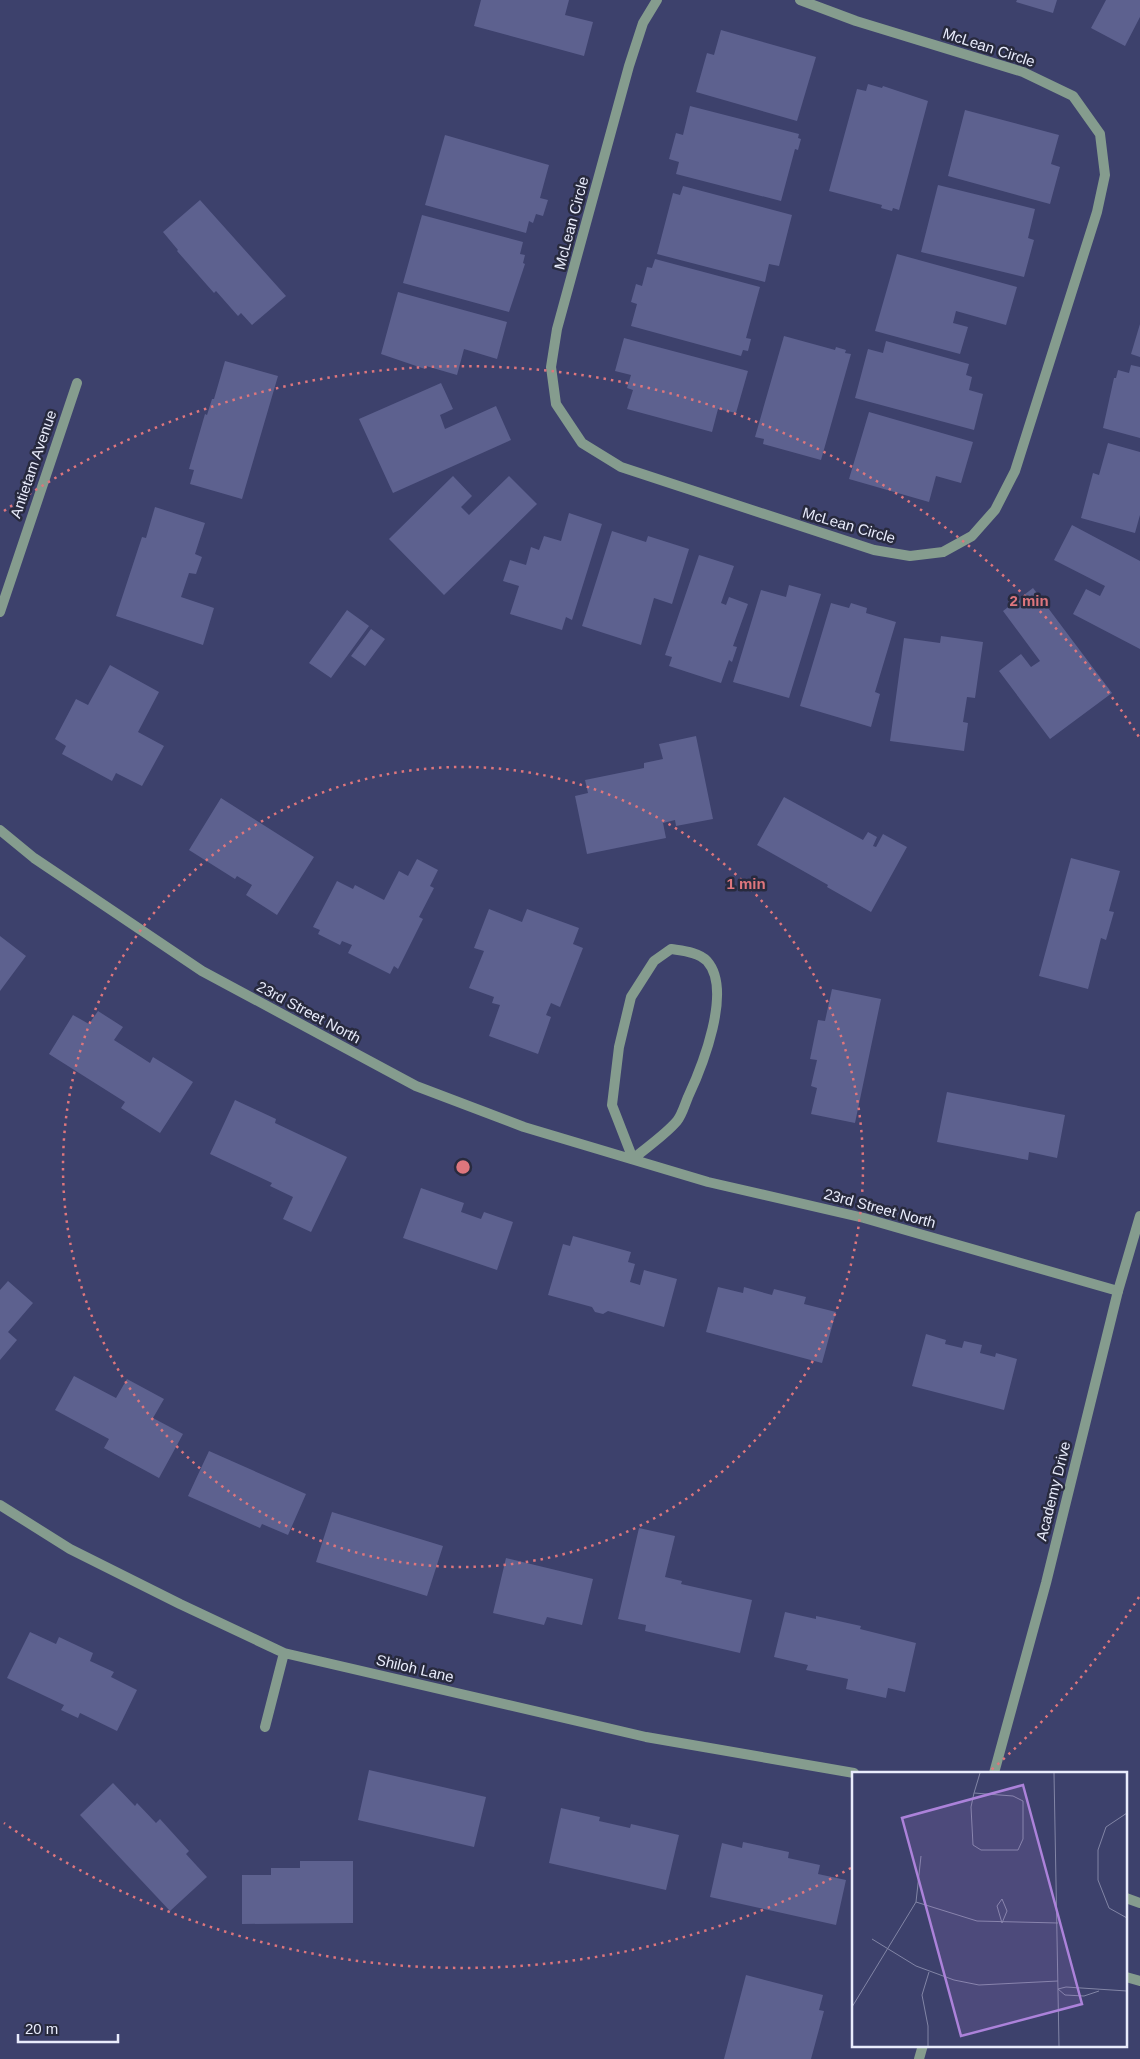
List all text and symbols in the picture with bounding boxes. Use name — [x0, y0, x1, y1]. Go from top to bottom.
street label: McLean Circle — [941, 24, 1037, 70]
street label: McLean Circle — [550, 174, 592, 272]
street label: Antietam Avenue — [7, 408, 59, 520]
street label: McLean Circle — [801, 504, 897, 546]
text: 2 min — [1009, 592, 1049, 609]
text: 1 min — [726, 875, 766, 892]
street label: 23rd Street North — [254, 977, 364, 1047]
centre of rings — [454, 1158, 472, 1176]
street label: 23rd Street North — [822, 1185, 938, 1231]
street label: Academy Drive — [1032, 1440, 1074, 1542]
street label: Shiloh Lane — [374, 1651, 456, 1685]
inset map — [852, 1772, 1128, 2046]
scale bar — [18, 2012, 118, 2044]
text: 20 m — [25, 2020, 58, 2037]

